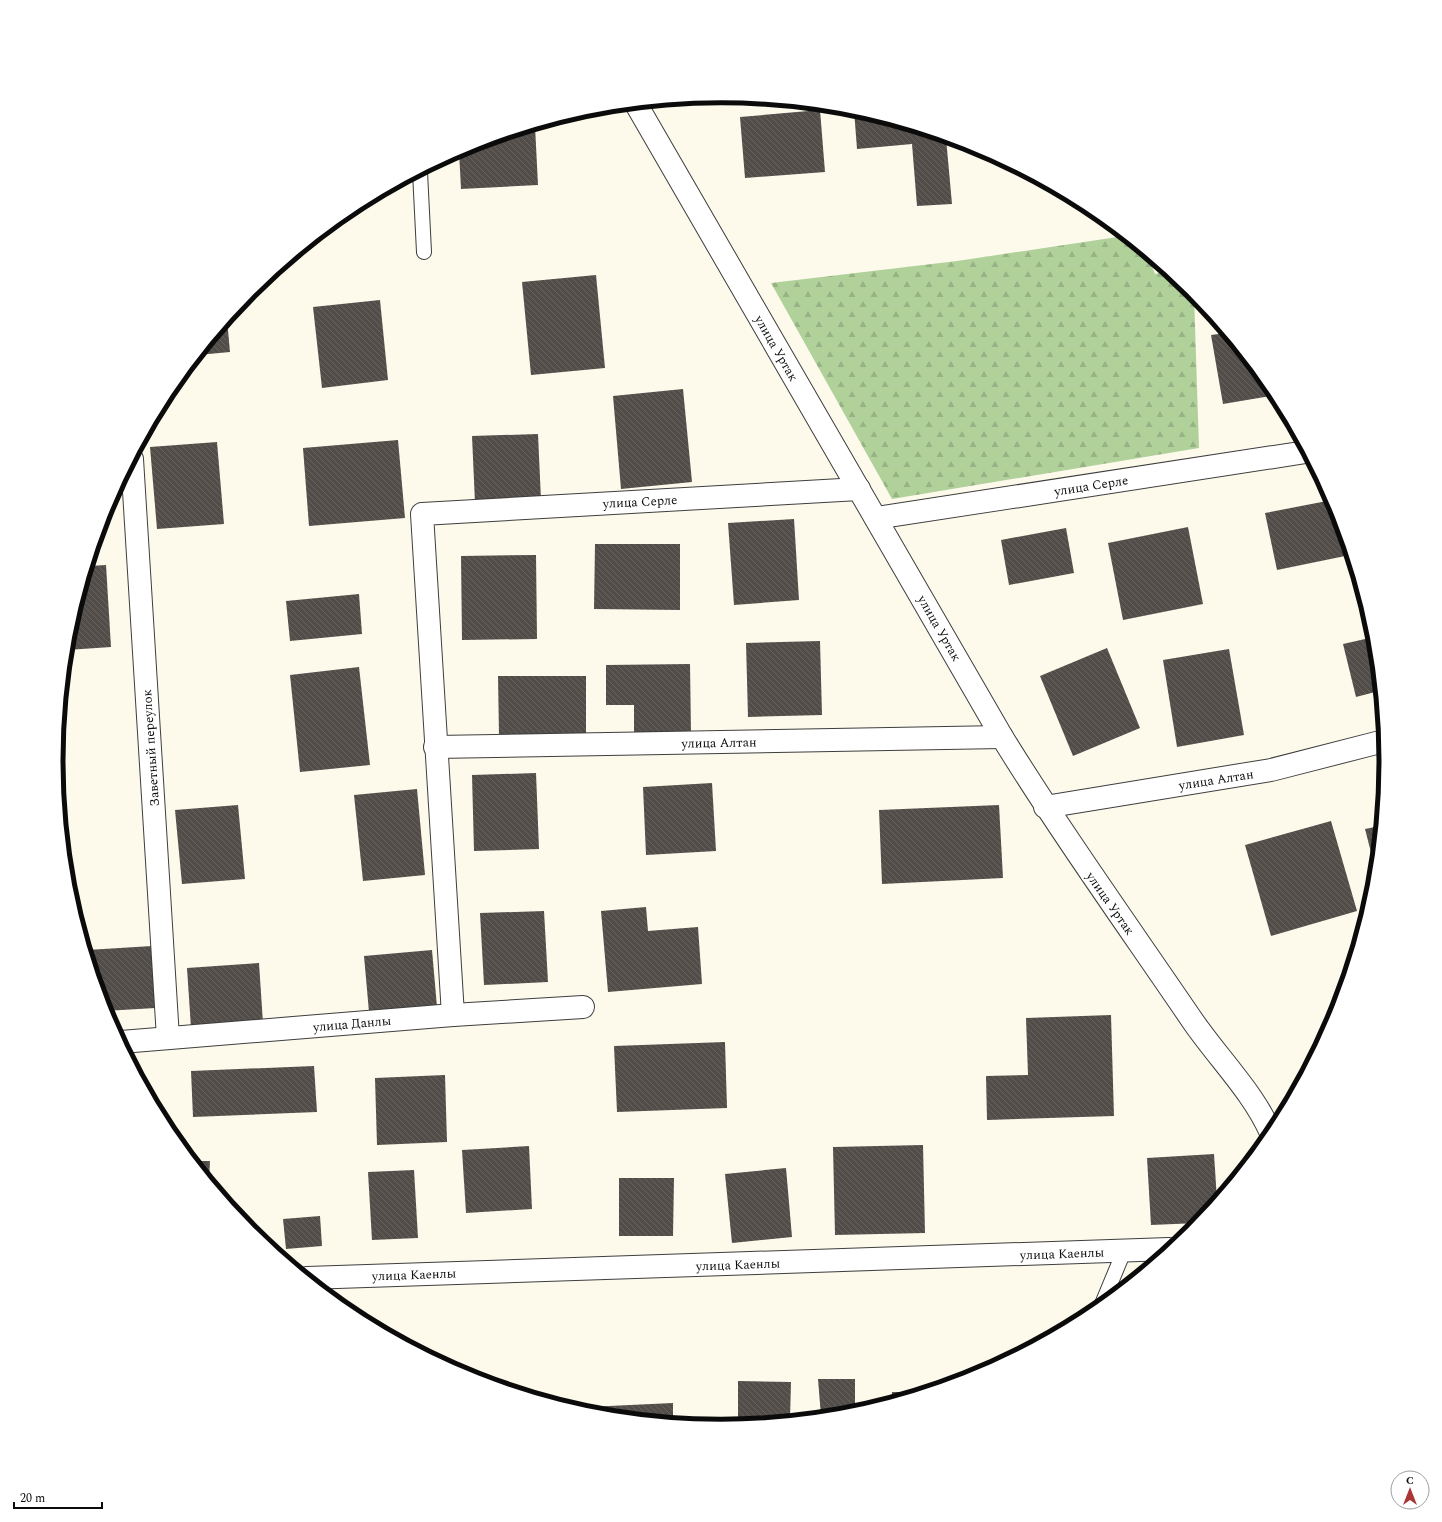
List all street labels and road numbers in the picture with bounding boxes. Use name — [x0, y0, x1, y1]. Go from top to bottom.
street label: улица Уртак — [749, 311, 803, 385]
street label: улица Серле — [1052, 470, 1130, 502]
street label: улица Серле — [601, 490, 678, 514]
street label: улица Уртак — [912, 591, 966, 665]
street label: Заветный переулок — [137, 689, 165, 807]
street label: улица Алтан — [680, 732, 757, 754]
street label: улица Алтан — [1176, 764, 1255, 796]
street label: улица Уртак — [1080, 867, 1140, 939]
street label: улица Данлы — [311, 1011, 392, 1037]
street label: улица Каенлы — [1019, 1243, 1104, 1265]
street label: улица Каенлы — [695, 1254, 780, 1276]
street label: улица Каенлы — [371, 1264, 456, 1286]

